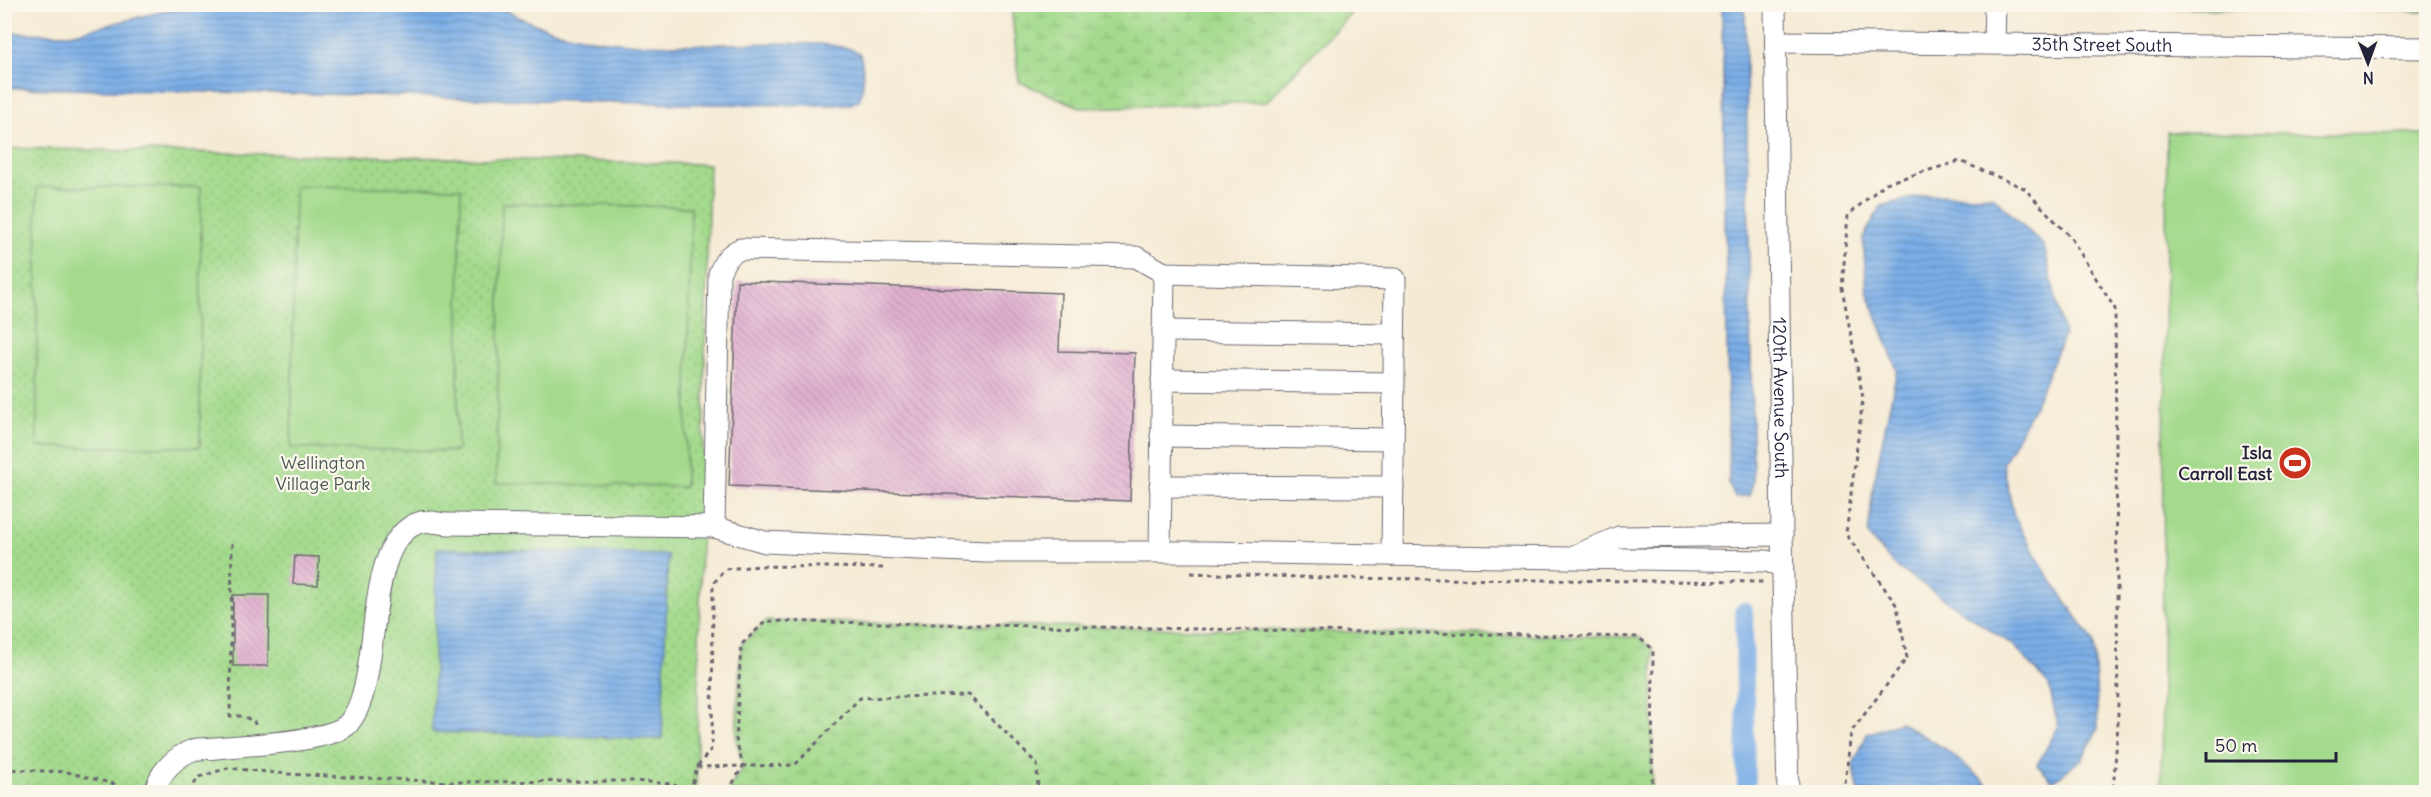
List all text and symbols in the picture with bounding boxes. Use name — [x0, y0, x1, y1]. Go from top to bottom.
street label: 35th Street South — [2031, 32, 2173, 57]
north arrow — [2338, 33, 2398, 93]
text: N — [2363, 68, 2374, 88]
street label: 120th Avenue South — [1768, 317, 1793, 479]
place label: Isla Carroll East — [2178, 441, 2273, 485]
sports icon: Isla Carroll East — [2277, 445, 2313, 481]
park label: Wellington Village Park — [276, 451, 370, 495]
scale bar — [2206, 725, 2336, 763]
text: 50 m — [2215, 734, 2257, 757]

